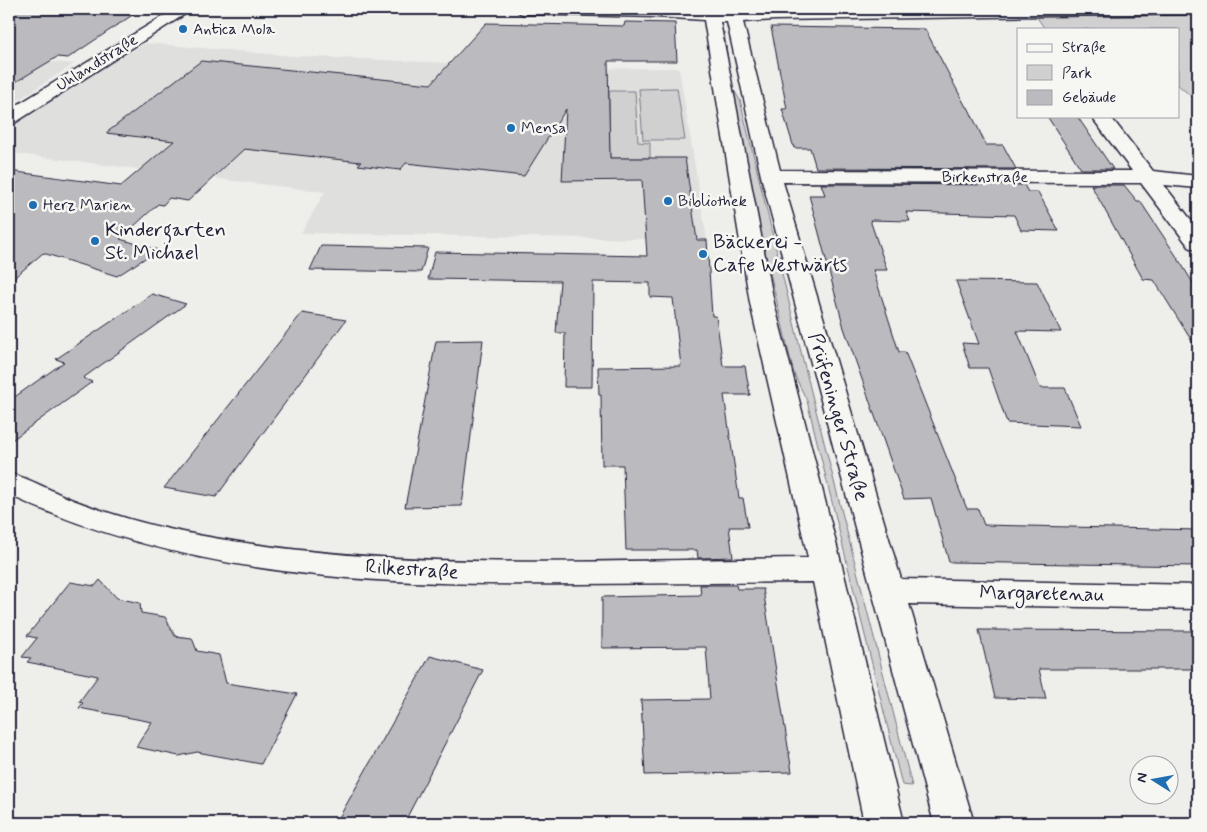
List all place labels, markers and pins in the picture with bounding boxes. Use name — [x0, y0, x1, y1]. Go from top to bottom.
place label: Antica Mola — [193, 19, 276, 40]
marker: Antica Mola — [177, 23, 189, 35]
place label: Mensa — [521, 118, 566, 139]
marker: Mensa — [505, 122, 517, 134]
place label: Bibliothek — [678, 191, 747, 212]
place label: Herz Marien — [43, 195, 133, 216]
marker: Bibliothek — [662, 195, 674, 207]
marker: Herz Marien — [27, 199, 39, 211]
place label: Kindergarten St. Michael — [105, 217, 226, 267]
place label: Bäckerei - Cafe Westwärts — [713, 229, 847, 279]
marker: Kindergarten St. Michael — [89, 235, 101, 247]
marker: Bäckerei - Cafe Westwärts — [697, 248, 709, 260]

